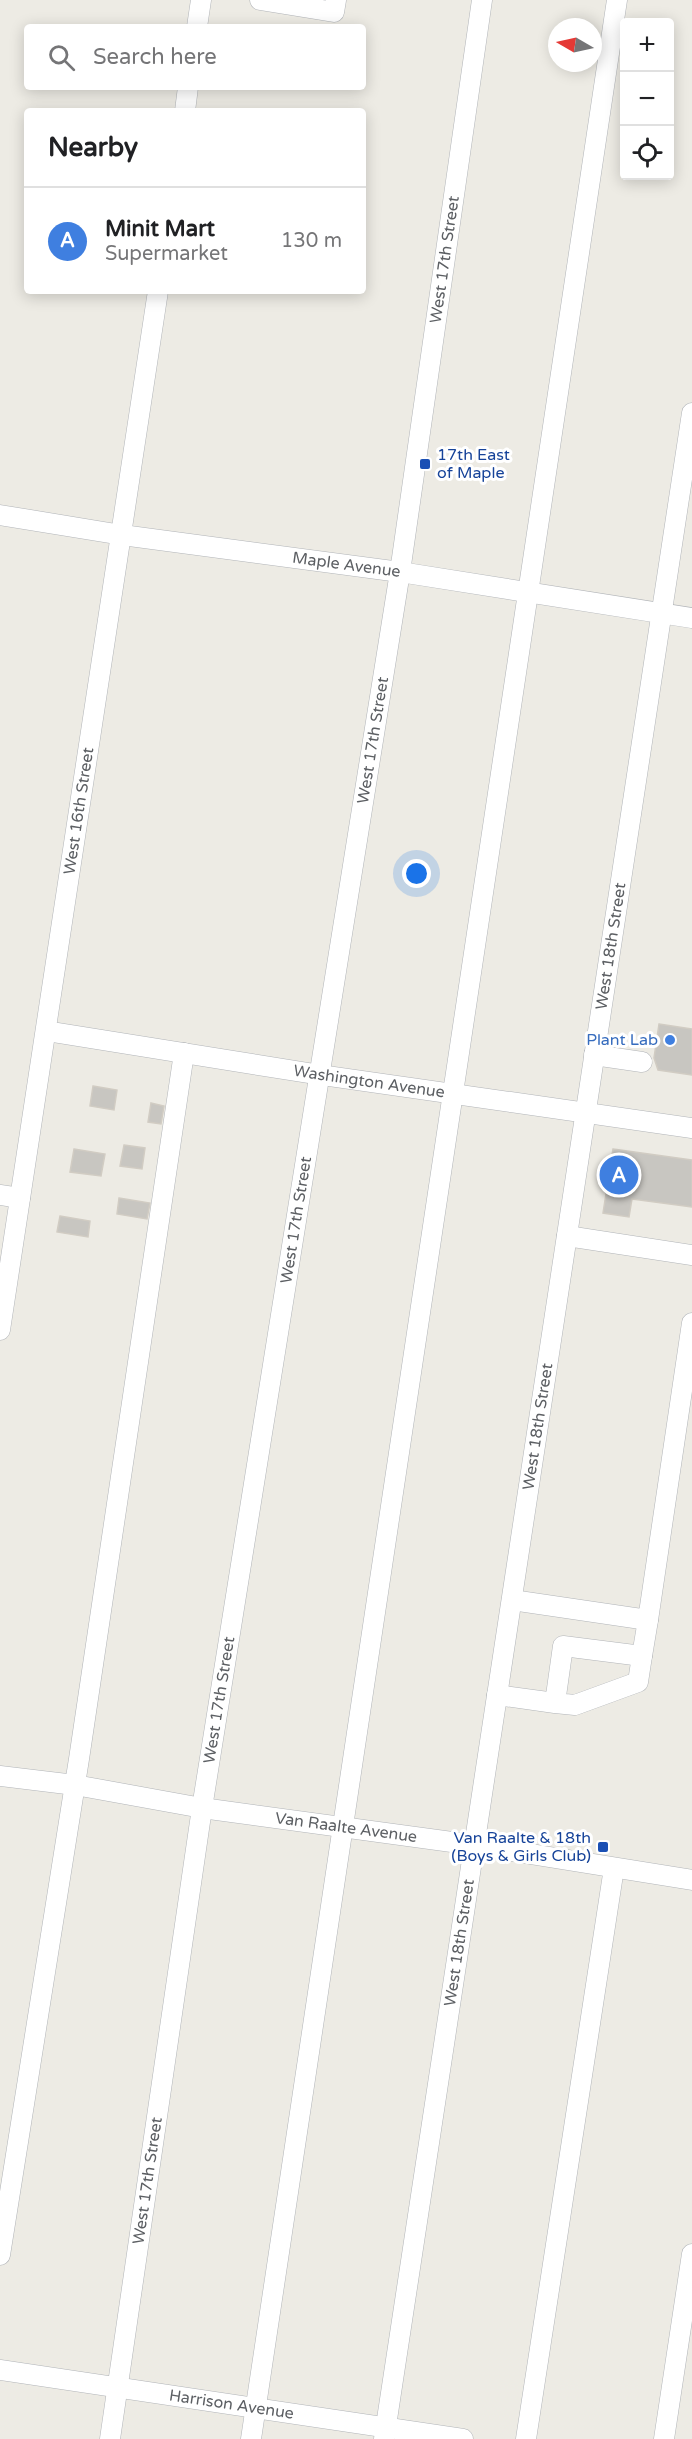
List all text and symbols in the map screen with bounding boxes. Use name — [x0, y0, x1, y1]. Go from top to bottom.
north arrow — [548, 18, 602, 72]
map controls — [620, 18, 674, 180]
button: + — [620, 18, 674, 72]
search box — [24, 24, 366, 90]
icon: search — [45, 41, 78, 74]
text: Search here — [93, 44, 217, 70]
button: − — [620, 72, 674, 126]
button: locate — [620, 126, 674, 180]
text: Nearby — [48, 132, 138, 163]
street label: West 17th Street — [426, 195, 464, 325]
text: Minit Mart — [105, 216, 215, 242]
text: A — [60, 229, 75, 253]
text: 130 m — [281, 229, 342, 253]
text: Supermarket — [105, 242, 228, 266]
place label: 17th East of Maple — [437, 445, 510, 483]
marker: 17th East of Maple — [418, 457, 432, 471]
street label: Maple Avenue — [291, 548, 402, 582]
street label: West 17th Street — [353, 675, 393, 805]
street label: West 16th Street — [59, 746, 98, 876]
your location — [402, 859, 431, 888]
street label: West 18th Street — [591, 881, 630, 1011]
place label: Plant Lab — [586, 1030, 658, 1050]
marker: Plant Lab — [663, 1033, 677, 1047]
street label: Washington Avenue — [292, 1061, 446, 1103]
pin: A — [600, 1152, 638, 1198]
street label: West 17th Street — [276, 1155, 316, 1285]
street label: West 18th Street — [518, 1362, 557, 1492]
street label: West 17th Street — [199, 1635, 239, 1765]
street label: Van Raalte Avenue — [274, 1808, 418, 1847]
place label: Van Raalte & 18th (Boys & Girls Club) — [451, 1828, 591, 1866]
marker: Van Raalte & 18th (Boys & Girls Club) — [596, 1840, 610, 1854]
street label: West 18th Street — [440, 1878, 479, 2008]
street label: West 17th Street — [128, 2116, 167, 2246]
street label: Harrison Avenue — [168, 2385, 295, 2424]

